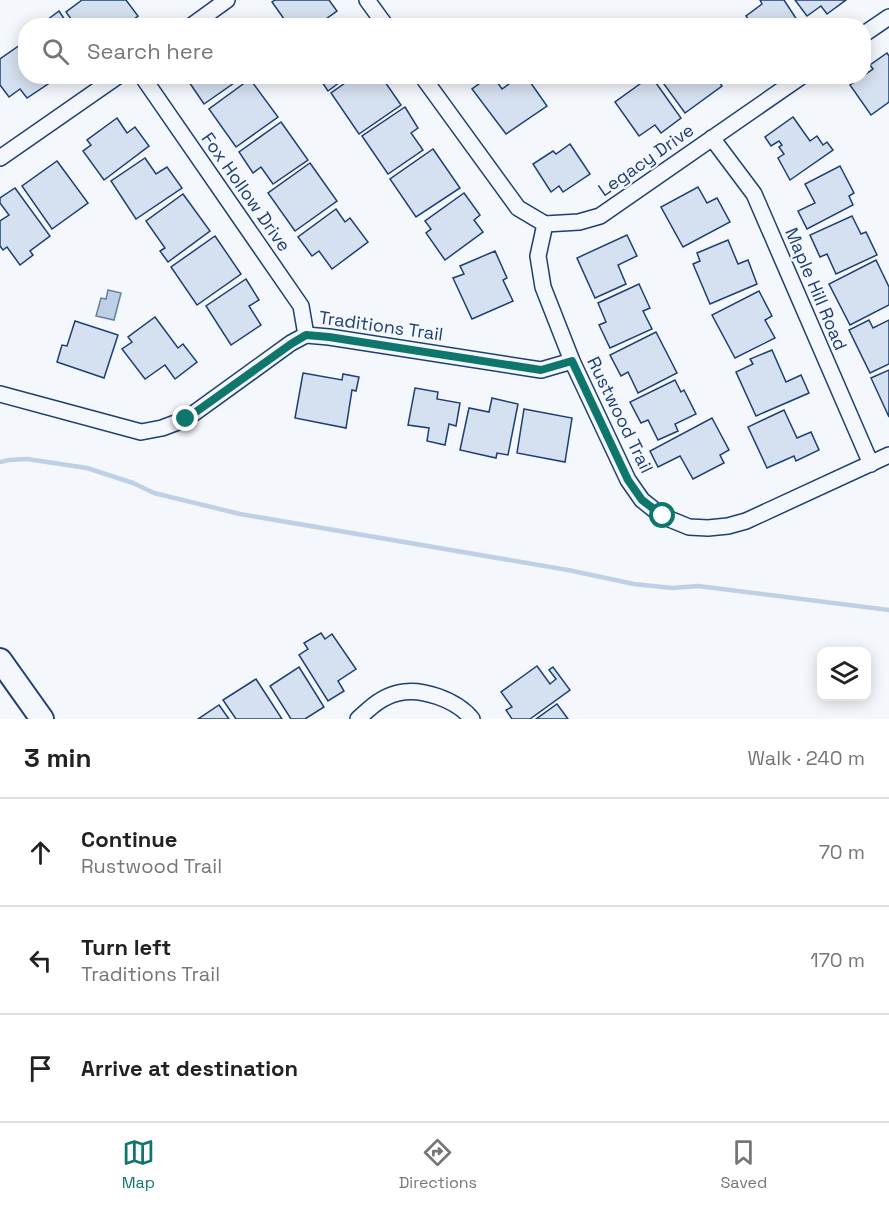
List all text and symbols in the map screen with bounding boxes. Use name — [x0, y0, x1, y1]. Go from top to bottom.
search box — [18, 18, 871, 84]
icon: search — [39, 35, 72, 68]
text: Search here — [87, 37, 214, 65]
street label: Legacy Drive — [593, 118, 698, 201]
street label: Fox Hollow Drive — [197, 128, 296, 256]
street label: Maple Hill Road — [780, 224, 853, 354]
street label: Traditions Trail — [317, 305, 445, 346]
street label: Rustwood Trail — [582, 353, 659, 477]
route end — [172, 405, 198, 431]
route start — [649, 502, 675, 528]
map controls — [817, 647, 871, 701]
button: layers — [817, 647, 871, 701]
text: 3 min — [24, 741, 92, 775]
text: Walk · 240 m — [747, 745, 865, 771]
text: Continue — [81, 825, 177, 853]
icon: ahead — [24, 836, 57, 869]
text: 70 m — [819, 839, 865, 865]
text: Rustwood Trail — [81, 853, 222, 879]
text: Turn left — [81, 933, 171, 961]
icon: left — [24, 944, 57, 977]
text: 170 m — [810, 947, 865, 973]
text: Traditions Trail — [81, 961, 220, 987]
icon: arrive — [24, 1052, 57, 1085]
text: Arrive at destination — [81, 1054, 298, 1082]
tab: Map — [122, 1136, 155, 1193]
tab: Directions — [399, 1136, 477, 1193]
tab: Saved — [721, 1136, 767, 1193]

